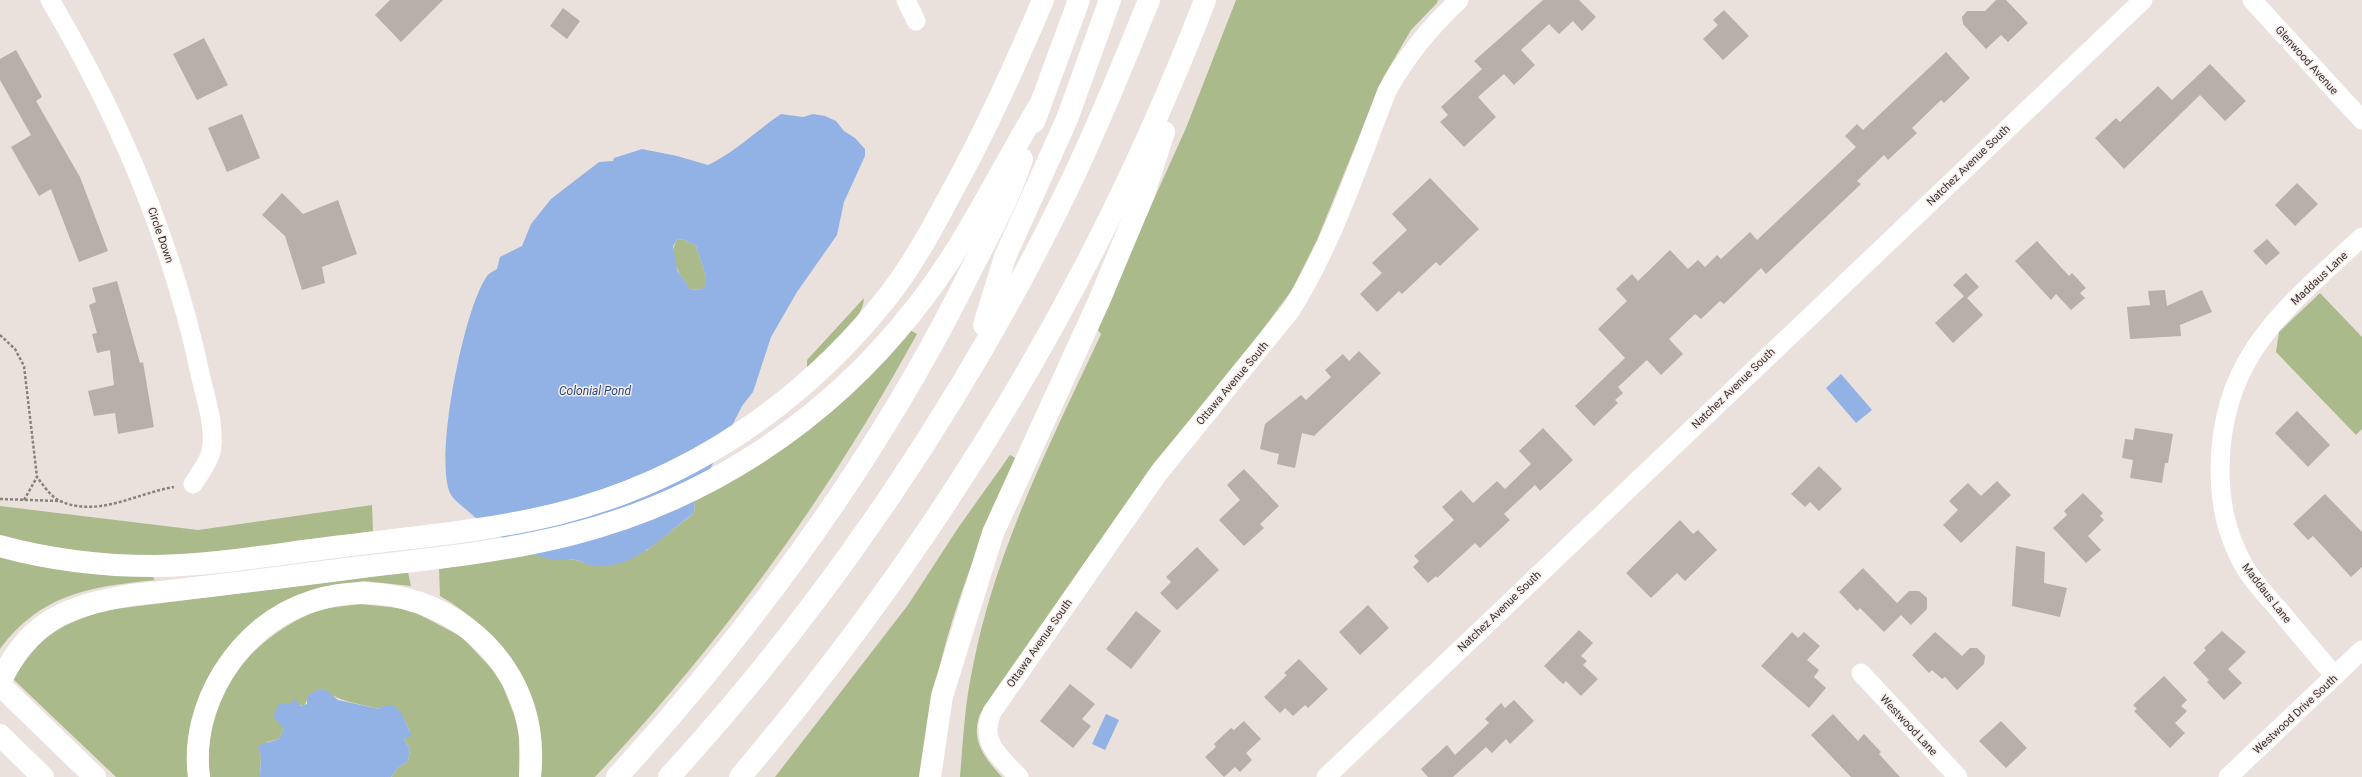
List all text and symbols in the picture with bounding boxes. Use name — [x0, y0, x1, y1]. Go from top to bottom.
street label: Glenwood Avenue — [2272, 23, 2341, 97]
street label: Natchez Avenue South — [1924, 122, 2013, 208]
street label: Circle Down — [145, 205, 176, 265]
street label: Maddaus Lane — [2288, 249, 2350, 308]
street label: Ottawa Avenue South — [1194, 339, 1271, 428]
street label: Natchez Avenue South — [1689, 345, 1778, 431]
water label: Colonial Pond — [559, 384, 631, 398]
street label: Maddaus Lane — [2239, 561, 2294, 626]
street label: Natchez Avenue South — [1455, 568, 1544, 654]
street label: Ottawa Avenue South — [1004, 597, 1075, 690]
street label: Westwood Drive South — [2251, 672, 2340, 757]
street label: Westwood Lane — [1877, 692, 1940, 759]

